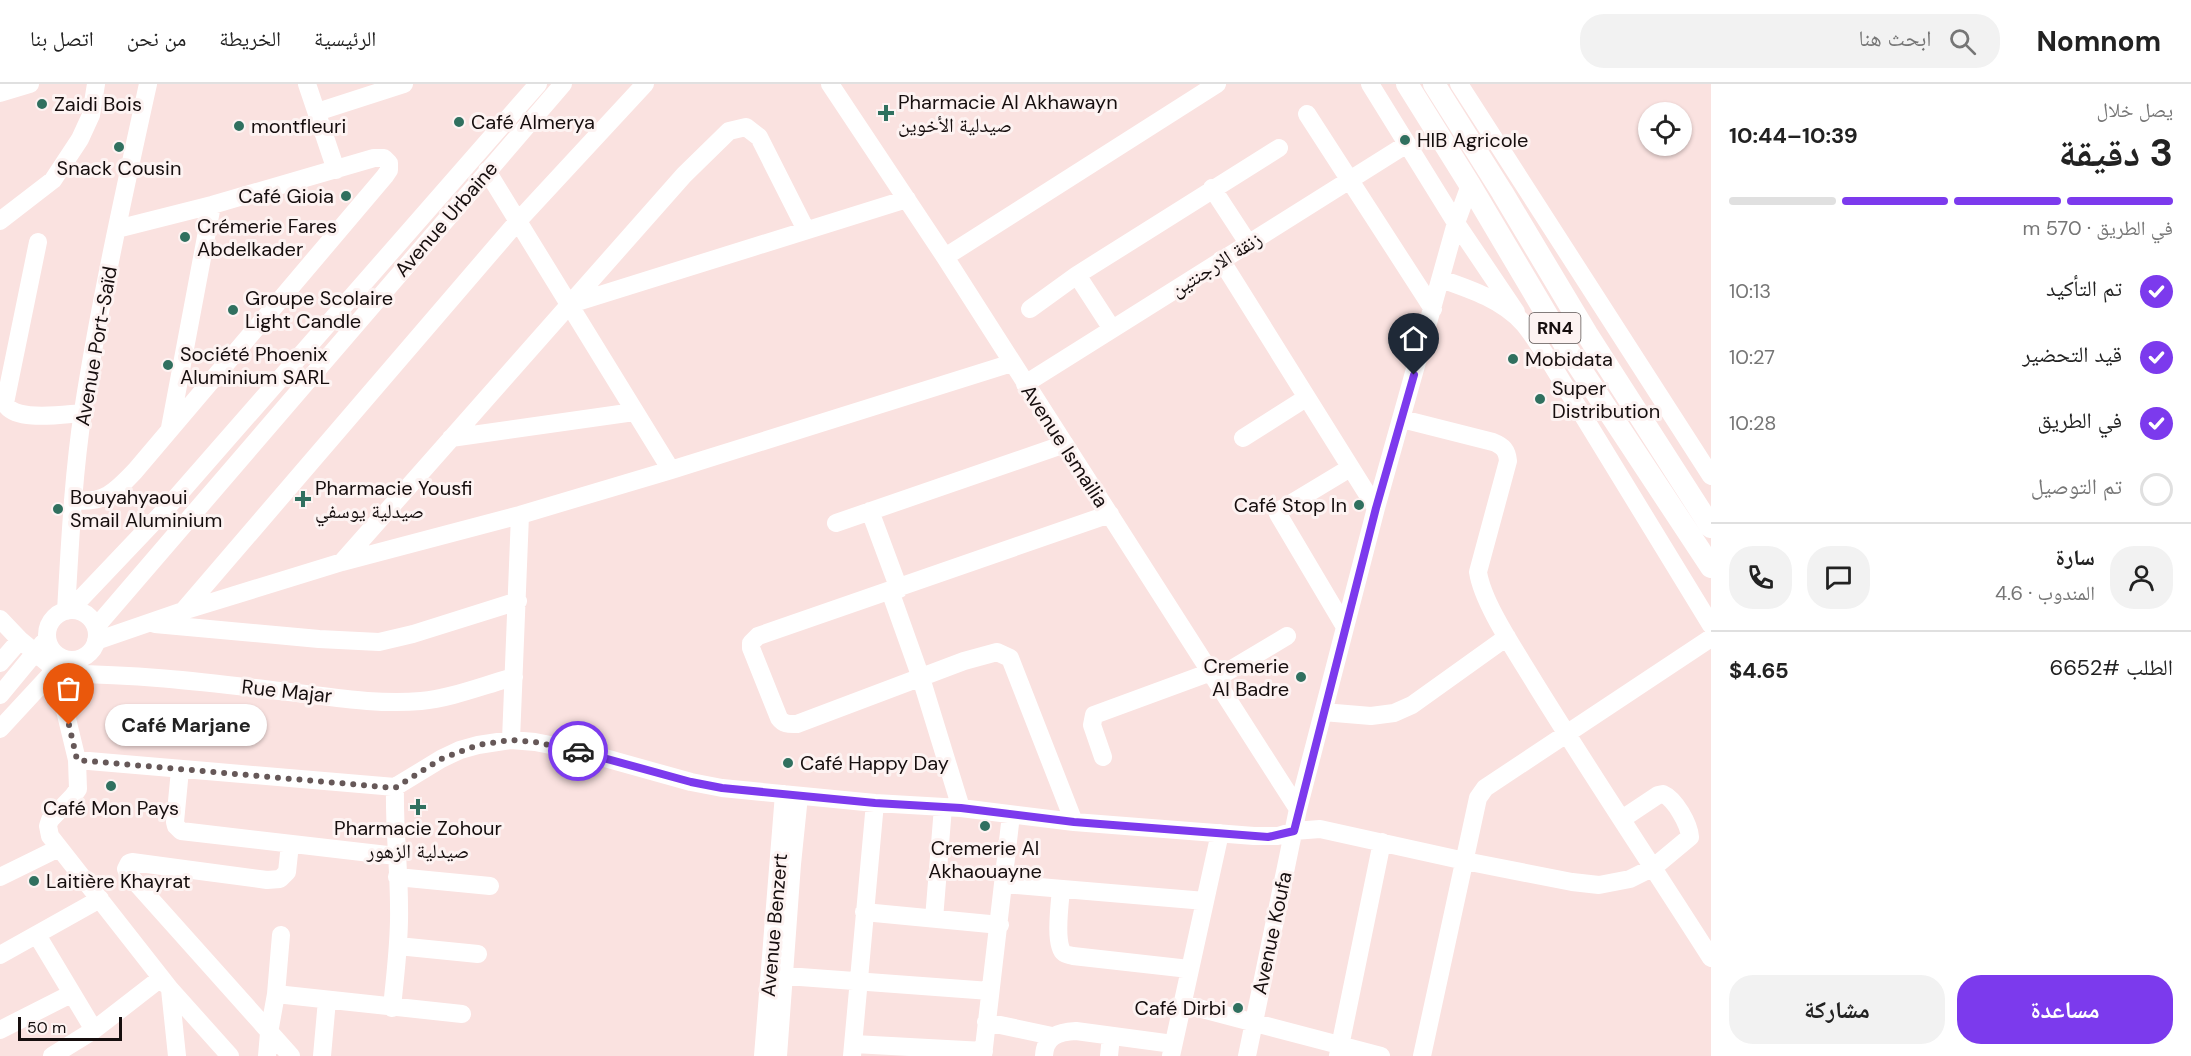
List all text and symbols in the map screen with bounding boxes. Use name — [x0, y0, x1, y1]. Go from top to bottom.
search box — [1580, 14, 2000, 68]
text: Nomnom — [2036, 23, 2161, 60]
text: ابحث هنا — [1859, 24, 1931, 53]
text: اتصل بنا — [30, 25, 94, 53]
text: من نحن — [127, 25, 186, 53]
text: الخريطة — [219, 25, 281, 53]
text: الرئيسية — [314, 25, 376, 53]
icon: search — [1946, 25, 1979, 58]
place label: Pharmacie Al Akhawayn صيدلية الأخوين — [898, 89, 1118, 138]
place label: Zaidi Bois — [54, 91, 142, 117]
marker: Zaidi Bois — [35, 97, 49, 111]
text: يصل خلال — [2097, 97, 2173, 123]
map controls — [1638, 102, 1692, 156]
button: locate — [1638, 102, 1692, 156]
marker: Pharmacie Al Akhawayn صيدلية الأخوين — [879, 106, 893, 120]
place label: Café Almerya — [471, 109, 595, 135]
place label: montfleuri — [251, 113, 346, 139]
marker: Café Almerya — [452, 115, 466, 129]
marker: montfleuri — [232, 119, 246, 133]
text: 10:39–10:44 — [1729, 121, 1858, 150]
place label: HIB Agricole — [1417, 127, 1528, 153]
text: 3 دقيقة — [2058, 127, 2173, 178]
marker: HIB Agricole — [1398, 133, 1412, 147]
marker: Snack Cousin — [112, 140, 126, 154]
place label: Snack Cousin — [57, 155, 181, 181]
street label: Avenue Urbaine — [389, 156, 503, 282]
place label: Café Gioia — [238, 183, 334, 209]
marker: Café Gioia — [339, 189, 353, 203]
place label: Crémerie Fares Abdelkader — [197, 213, 337, 262]
text: في الطريق · 570 m — [2022, 215, 2173, 241]
street label: زنقة الارجنتين — [1166, 226, 1266, 302]
marker: Crémerie Fares Abdelkader — [178, 230, 192, 244]
street label: Avenue Port-Saïd — [69, 264, 123, 428]
text: تم التأكيد — [2046, 274, 2122, 303]
icon: check — [2140, 275, 2173, 308]
text: 10:13 — [1729, 278, 1771, 304]
place label: Groupe Scolaire Light Candle — [245, 285, 393, 334]
marker: Groupe Scolaire Light Candle — [226, 303, 240, 317]
pin — [1388, 313, 1439, 375]
road number: RN4 — [1530, 313, 1580, 343]
icon: home — [1397, 322, 1430, 355]
text: قيد التحضير — [2022, 340, 2122, 369]
place label: Société Phoenix Aluminium SARL — [180, 341, 330, 390]
icon: check — [2140, 341, 2173, 374]
text: 10:27 — [1729, 344, 1775, 370]
place label: Mobidata — [1525, 346, 1613, 372]
marker: Mobidata — [1506, 352, 1520, 366]
marker: Société Phoenix Aluminium SARL — [161, 358, 175, 372]
place label: Super Distribution — [1552, 375, 1660, 424]
street label: Avenue Ismailia — [1016, 380, 1114, 512]
marker: Super Distribution — [1533, 392, 1547, 406]
text: في الطريق — [2037, 406, 2122, 435]
icon: check — [2140, 407, 2173, 440]
text: 10:28 — [1729, 410, 1776, 436]
text: تم التوصيل — [2031, 472, 2122, 501]
place label: Pharmacie Yousfi صيدلية يوسفي — [315, 475, 472, 527]
place label: Bouyahyaoui Smail Aluminium — [70, 484, 222, 533]
marker: Pharmacie Yousfi صيدلية يوسفي — [296, 492, 310, 506]
place label: Café Stop In — [1234, 492, 1347, 518]
marker: Café Stop In — [1352, 498, 1366, 512]
marker: Bouyahyaoui Smail Aluminium — [51, 502, 65, 516]
text: سارة — [2056, 543, 2095, 572]
button: phone — [1729, 546, 1792, 609]
button: chat — [1807, 546, 1870, 609]
button: person — [2110, 546, 2173, 609]
text: المندوب · 4.6 — [1995, 580, 2095, 606]
place label: Cremerie Al Badre — [1204, 653, 1289, 702]
text: الطلب #6652 — [2049, 653, 2173, 682]
text: $4.65 — [1729, 656, 1789, 685]
pin — [43, 663, 94, 725]
marker: Cremerie Al Badre — [1294, 670, 1308, 684]
icon: bag — [52, 672, 85, 705]
street label: Rue Majar — [240, 673, 334, 709]
callout: Café Marjane — [105, 704, 267, 746]
text: Café Marjane — [121, 712, 251, 738]
courier — [548, 721, 608, 781]
icon: car — [562, 735, 595, 768]
place label: Café Happy Day — [800, 750, 949, 776]
marker: Café Happy Day — [781, 756, 795, 770]
marker: Café Mon Pays — [104, 779, 118, 793]
place label: Café Mon Pays — [43, 795, 179, 821]
marker: Pharmacie Zohour صيدلية الزهور — [411, 800, 425, 814]
place label: Pharmacie Zohour صيدلية الزهور — [334, 815, 502, 864]
marker: Cremerie Al Akhaouayne — [978, 819, 992, 833]
place label: Cremerie Al Akhaouayne — [928, 835, 1042, 884]
street label: Avenue Benzert — [755, 852, 793, 998]
place label: Laitière Khayrat — [46, 868, 191, 894]
street label: Avenue Koufa — [1246, 869, 1298, 997]
marker: Laitière Khayrat — [27, 874, 41, 888]
button: مشاركة — [1729, 975, 1945, 1044]
button: مساعدة — [1957, 975, 2173, 1044]
place label: Café Dirbi — [1134, 995, 1226, 1021]
marker: Café Dirbi — [1231, 1001, 1245, 1015]
scale bar — [18, 1014, 122, 1042]
text: 50 m — [27, 1017, 66, 1038]

